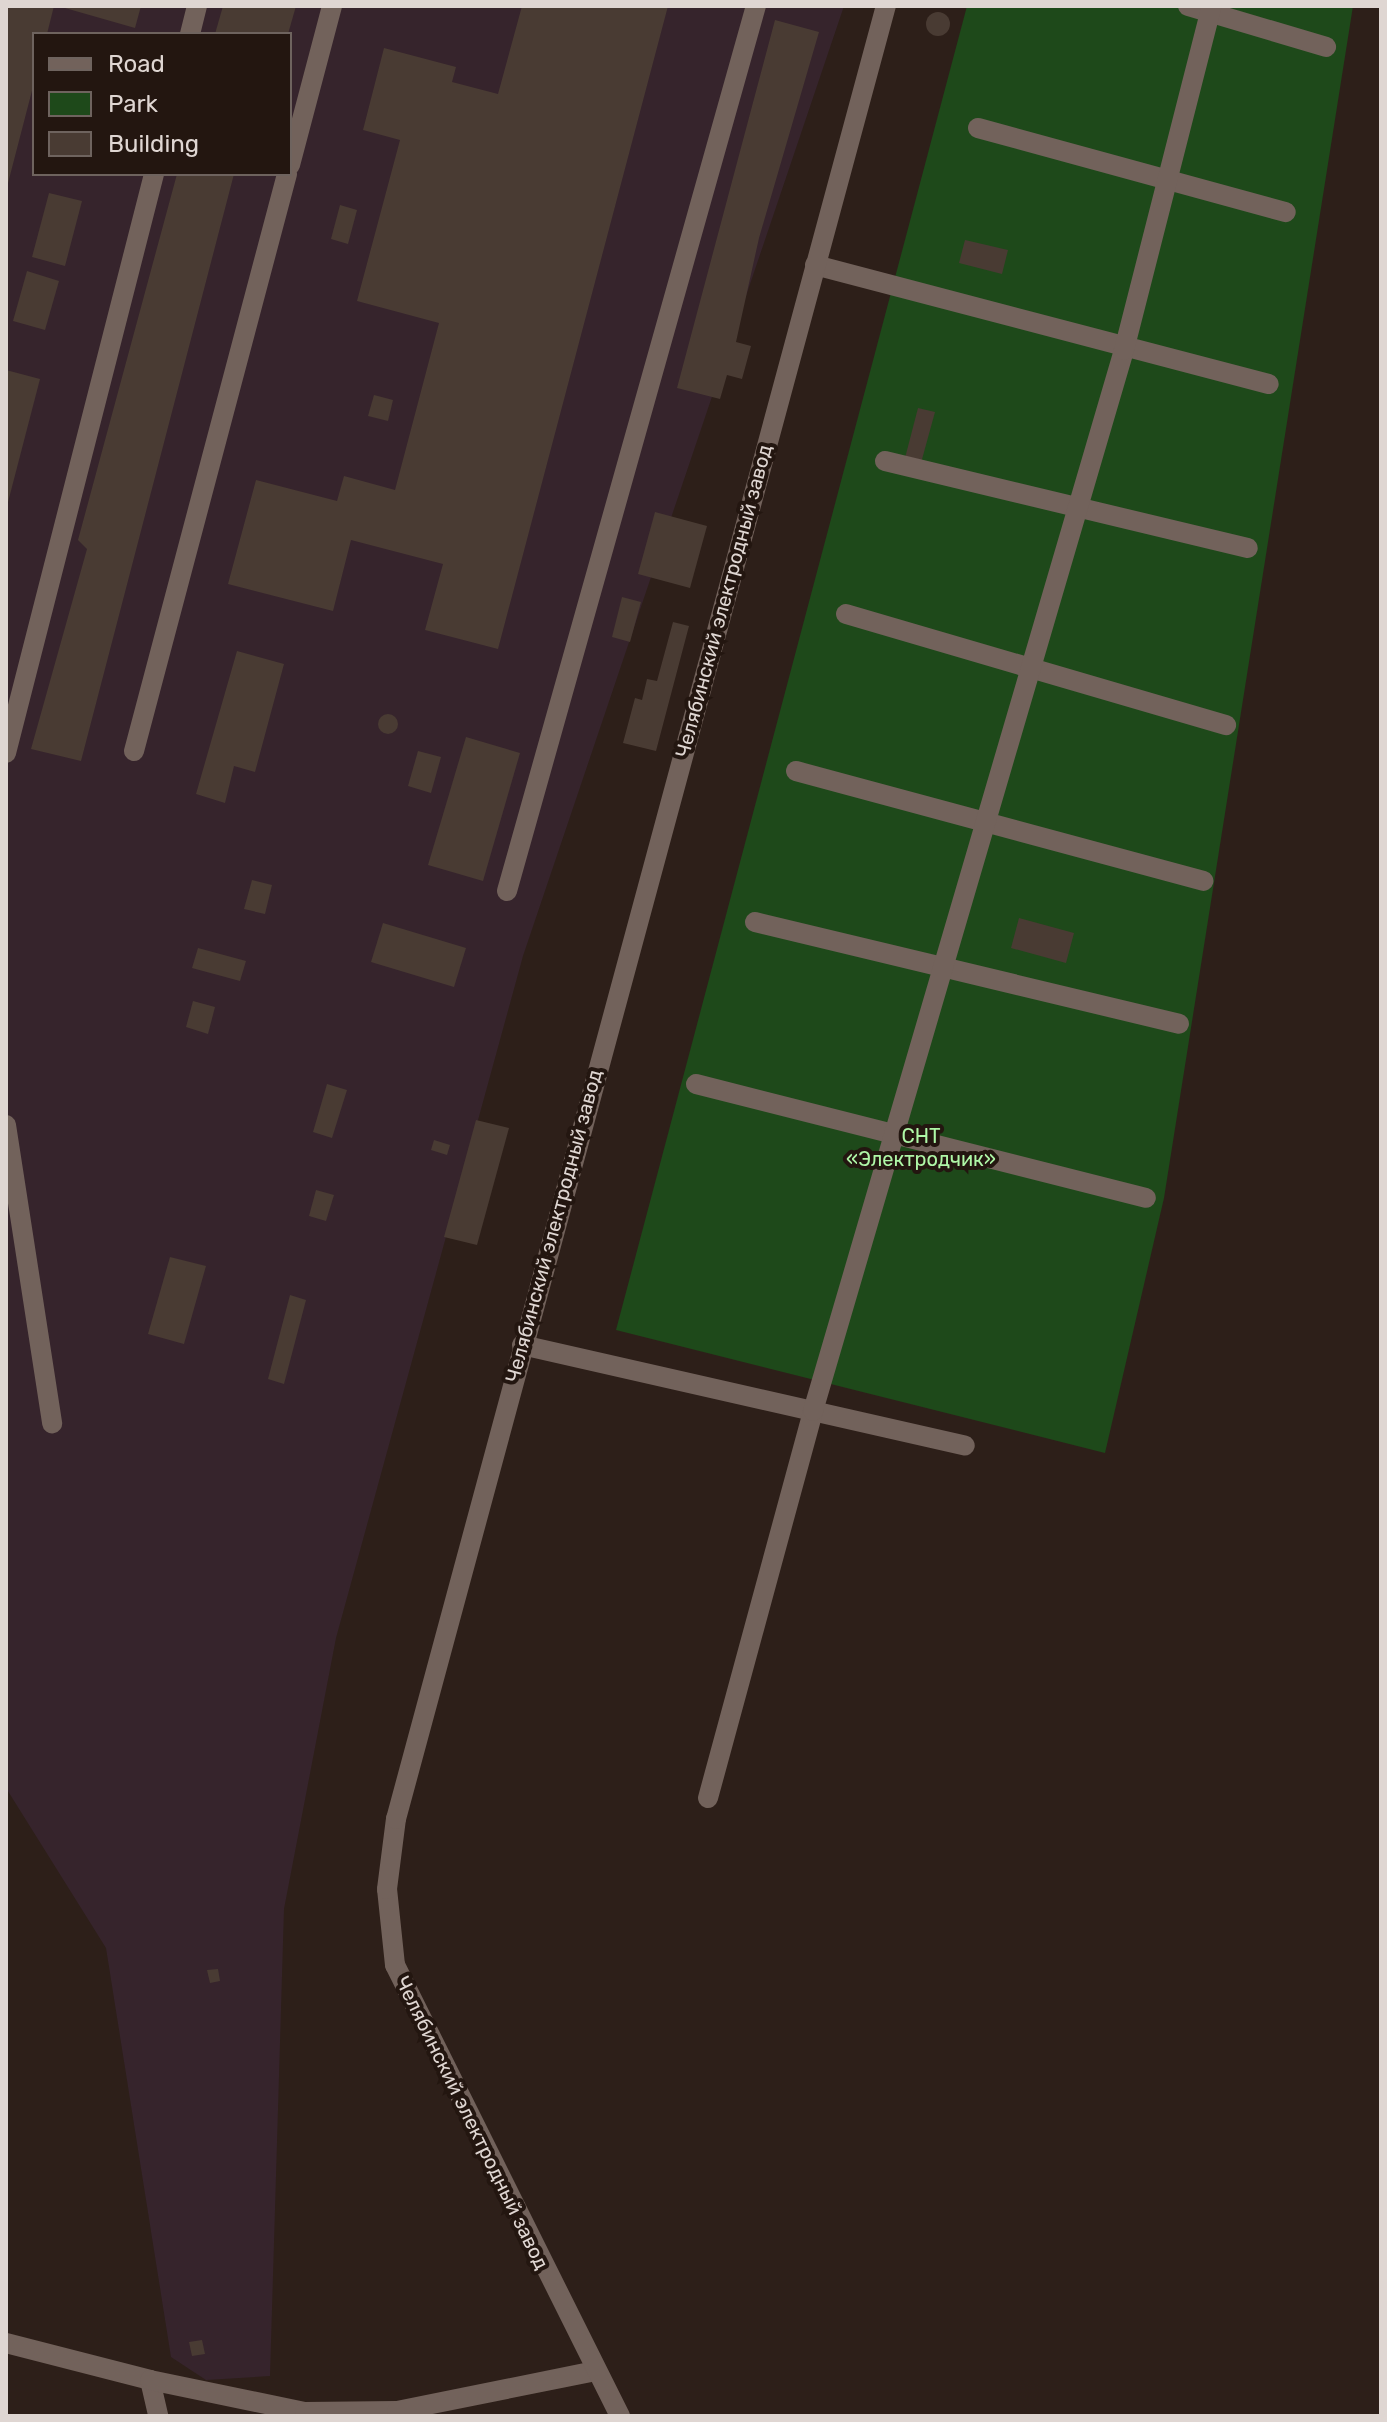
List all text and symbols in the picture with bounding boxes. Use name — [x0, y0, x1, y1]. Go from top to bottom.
legend — [32, 32, 292, 176]
text: Road — [108, 50, 165, 78]
text: Park — [108, 90, 158, 118]
text: Building — [108, 130, 199, 158]
street label: Челябинский электродный завод — [671, 442, 777, 760]
street label: Челябинский электродный завод — [501, 1067, 607, 1385]
park label: СНТ «Электродчик» — [846, 1125, 996, 1172]
street label: Челябинский электродный завод — [390, 1973, 554, 2273]

